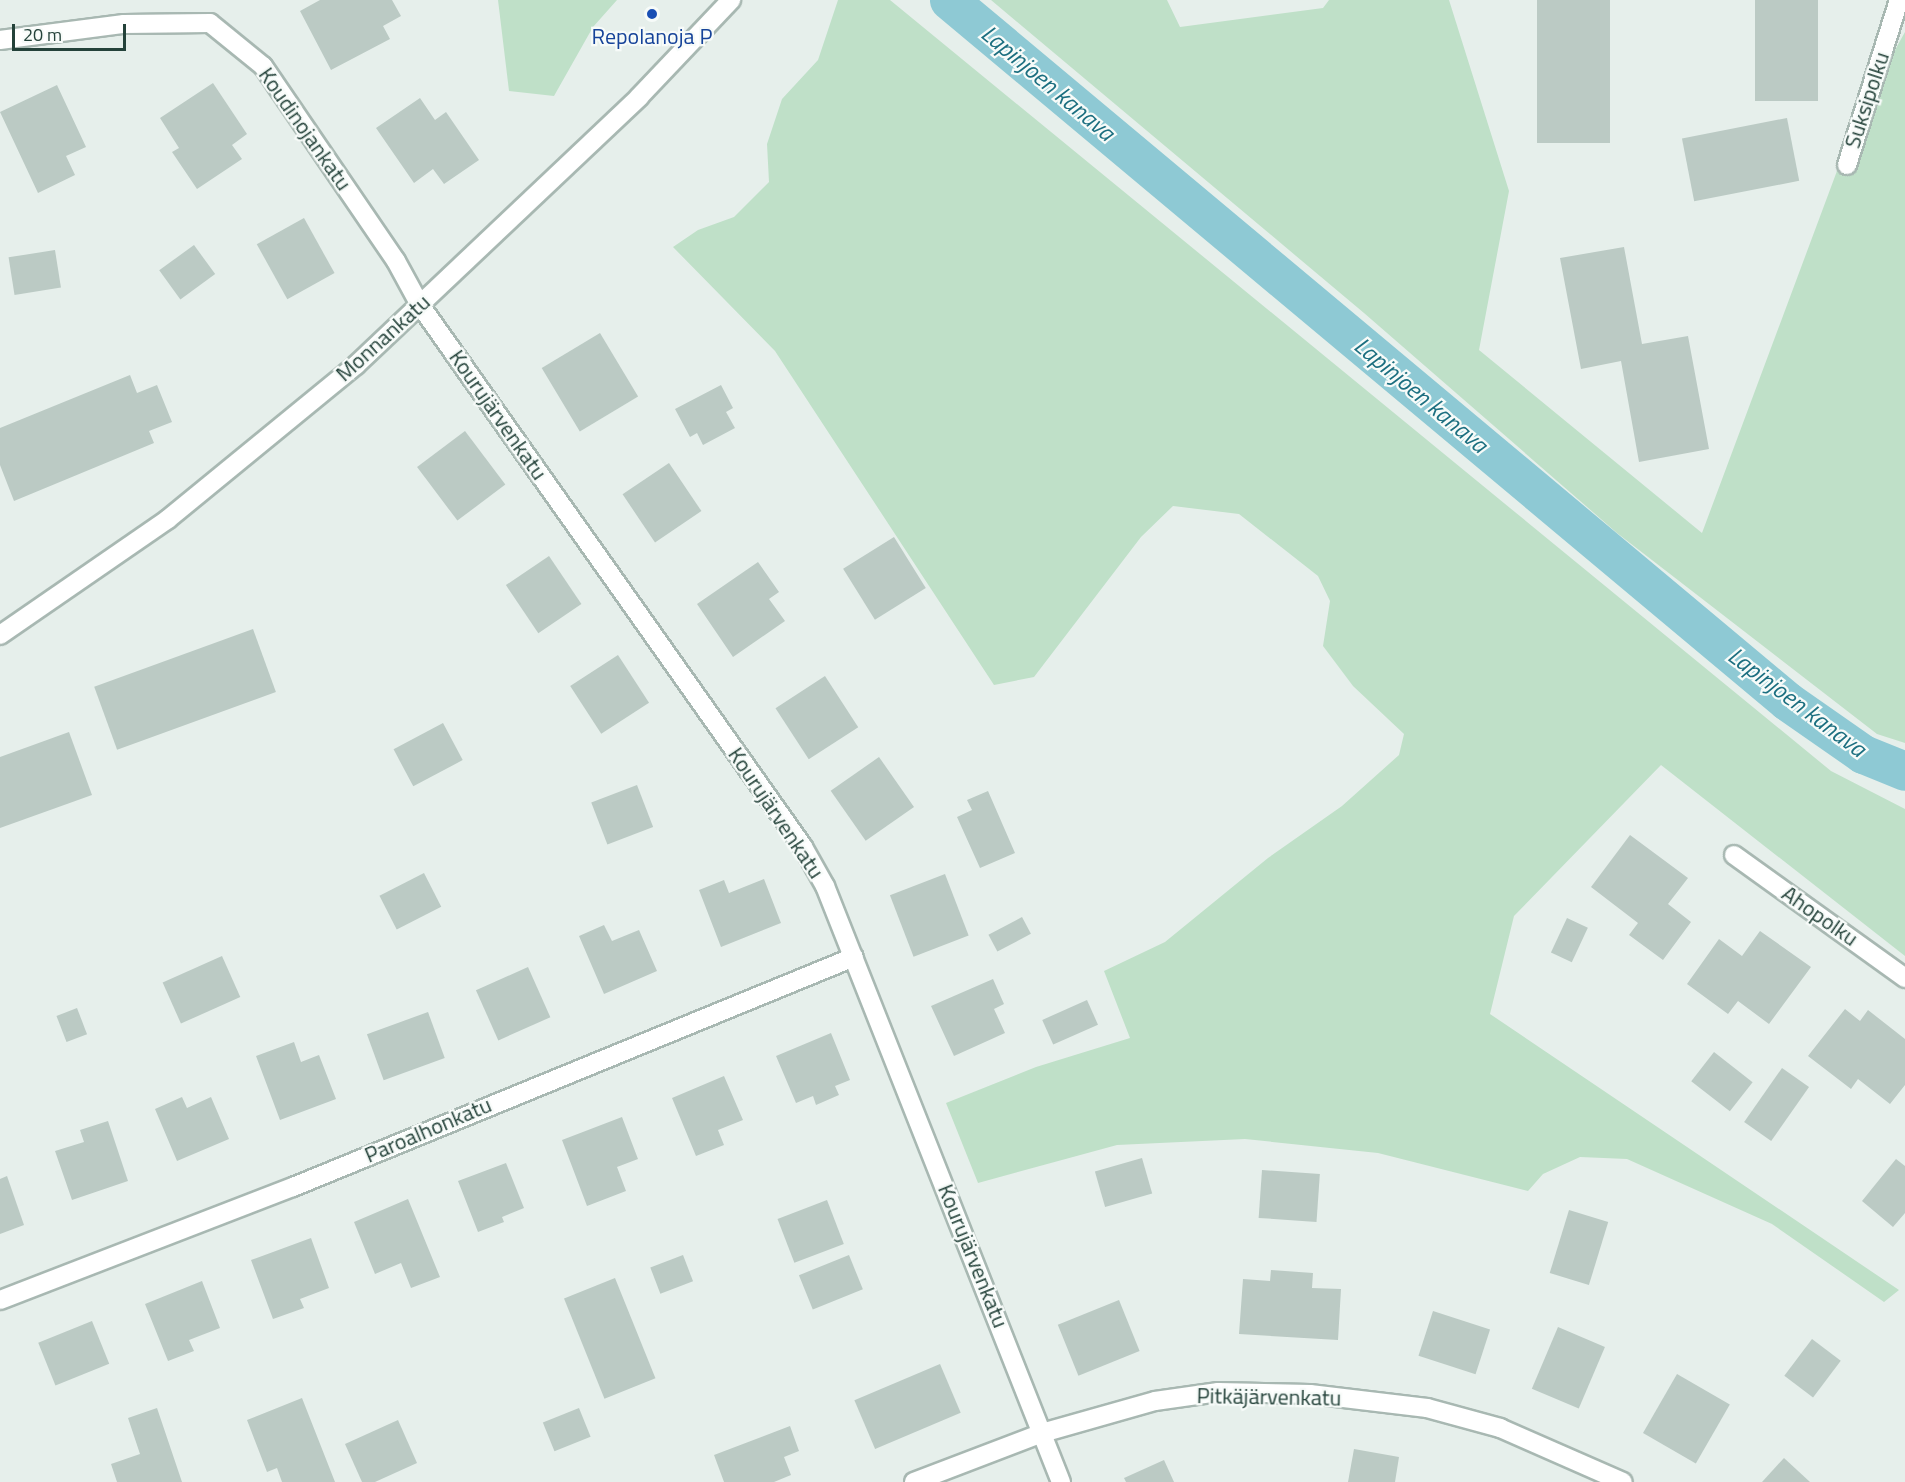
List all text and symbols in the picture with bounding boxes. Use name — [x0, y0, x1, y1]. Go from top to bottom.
marker: Repolanoja P — [645, 7, 659, 21]
scale bar — [15, 12, 129, 50]
water label: Lapinjoen kanava — [976, 19, 1120, 147]
text: 20 m — [23, 21, 62, 48]
place label: Repolanoja P — [592, 24, 712, 50]
street label: Suksipolku — [1839, 49, 1895, 151]
street label: Koudinojankatu — [253, 62, 357, 196]
street label: Monnankatu — [331, 289, 435, 387]
water label: Lapinjoen kanava — [1349, 331, 1493, 459]
street label: Kourujärvenkatu — [443, 345, 553, 485]
water label: Lapinjoen kanava — [1722, 641, 1872, 763]
street label: Kourujärvenkatu — [722, 742, 830, 884]
street label: Ahopolku — [1777, 880, 1863, 952]
street label: Paroalhonkatu — [361, 1091, 495, 1169]
street label: Kourujärvenkatu — [932, 1180, 1014, 1332]
street label: Pitkäjärvenkatu — [1196, 1383, 1342, 1411]

